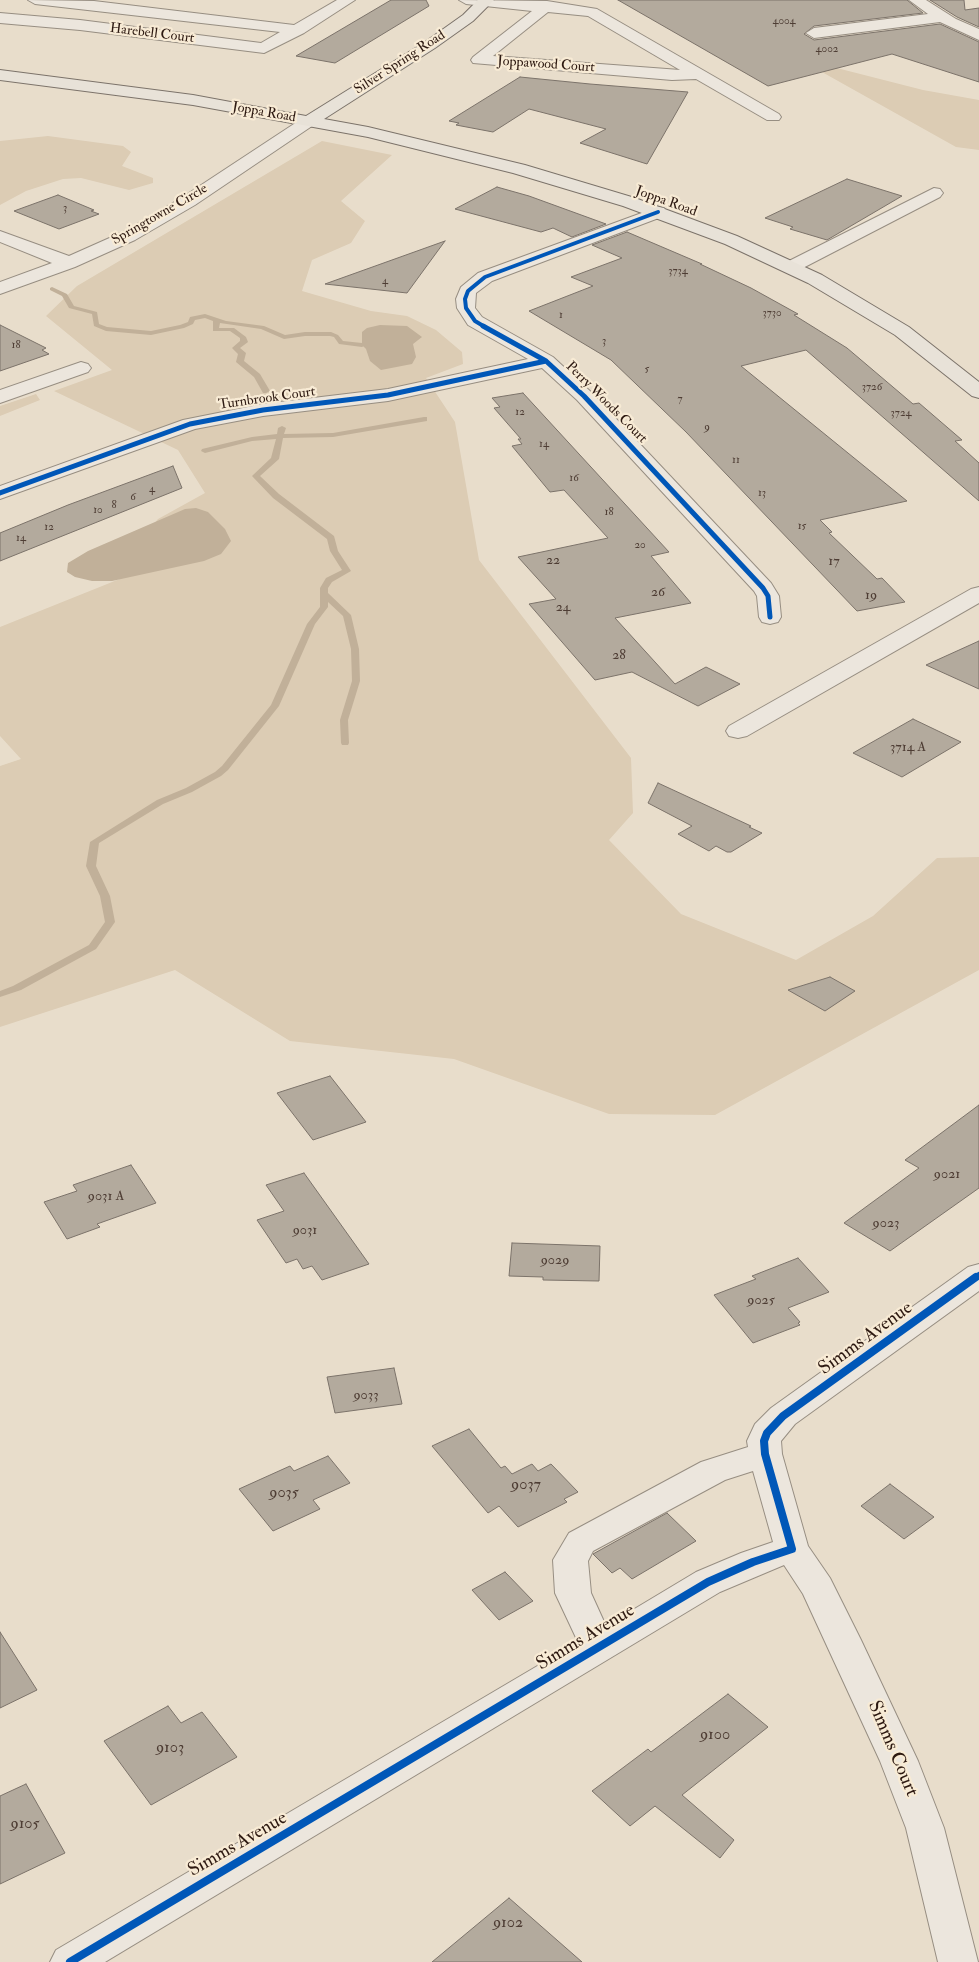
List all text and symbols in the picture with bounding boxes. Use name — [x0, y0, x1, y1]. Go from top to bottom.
house number: 4004 — [772, 15, 796, 29]
street label: Harebell Court — [109, 20, 195, 48]
street label: Silver Spring Road — [351, 27, 449, 99]
house number: 4002 — [816, 43, 838, 57]
street label: Joppawood Court — [497, 53, 595, 77]
street label: Joppa Road — [231, 99, 297, 127]
street label: Springtowne Circle — [109, 181, 211, 249]
street label: Joppa Road — [633, 183, 699, 221]
house number: 3 — [63, 202, 67, 216]
house number: 3734 — [668, 265, 688, 279]
house number: 4 — [382, 275, 388, 289]
house number: 3730 — [762, 307, 782, 321]
house number: 1 — [559, 309, 563, 323]
house number: 3 — [602, 335, 606, 349]
house number: 18 — [11, 339, 21, 353]
street label: Perry Woods Court — [562, 359, 650, 447]
house number: 5 — [645, 363, 649, 377]
house number: 3726 — [862, 381, 882, 395]
street label: Turnbrook Court — [217, 384, 317, 414]
house number: 7 — [677, 393, 683, 407]
house number: 12 — [515, 406, 525, 420]
house number: 3724 — [891, 407, 911, 421]
house number: 9 — [704, 421, 710, 435]
house number: 14 — [539, 438, 549, 452]
house number: 11 — [732, 454, 740, 468]
house number: 16 — [569, 472, 579, 486]
house number: 4 — [149, 483, 155, 497]
house number: 13 — [758, 487, 766, 501]
house number: 6 — [130, 491, 136, 505]
house number: 8 — [111, 499, 117, 513]
house number: 10 — [93, 504, 103, 518]
house number: 18 — [604, 506, 614, 520]
house number: 15 — [798, 520, 806, 534]
house number: 12 — [44, 521, 54, 535]
house number: 14 — [16, 532, 26, 546]
house number: 20 — [634, 539, 646, 553]
house number: 22 — [546, 553, 560, 569]
house number: 17 — [828, 554, 840, 570]
house number: 26 — [651, 585, 665, 601]
house number: 19 — [865, 588, 877, 604]
house number: 24 — [556, 600, 570, 616]
house number: 28 — [612, 648, 626, 664]
house number: 3714 A — [890, 740, 926, 756]
house number: 9021 — [934, 1167, 960, 1183]
house number: 9031 A — [88, 1189, 124, 1205]
house number: 9023 — [873, 1216, 899, 1232]
house number: 9031 — [293, 1223, 317, 1239]
house number: 9029 — [541, 1253, 569, 1269]
house number: 9025 — [747, 1293, 775, 1309]
street label: Simms Avenue — [815, 1297, 917, 1381]
house number: 9033 — [353, 1388, 379, 1404]
house number: 9037 — [511, 1476, 541, 1496]
house number: 9035 — [269, 1484, 299, 1504]
street label: Simms Avenue — [533, 1600, 639, 1676]
street label: Simms Court — [862, 1698, 922, 1800]
house number: 9100 — [700, 1726, 730, 1746]
house number: 9103 — [156, 1739, 184, 1759]
street label: Simms Avenue — [184, 1807, 292, 1883]
house number: 9105 — [11, 1815, 39, 1835]
house number: 9102 — [493, 1914, 523, 1934]

